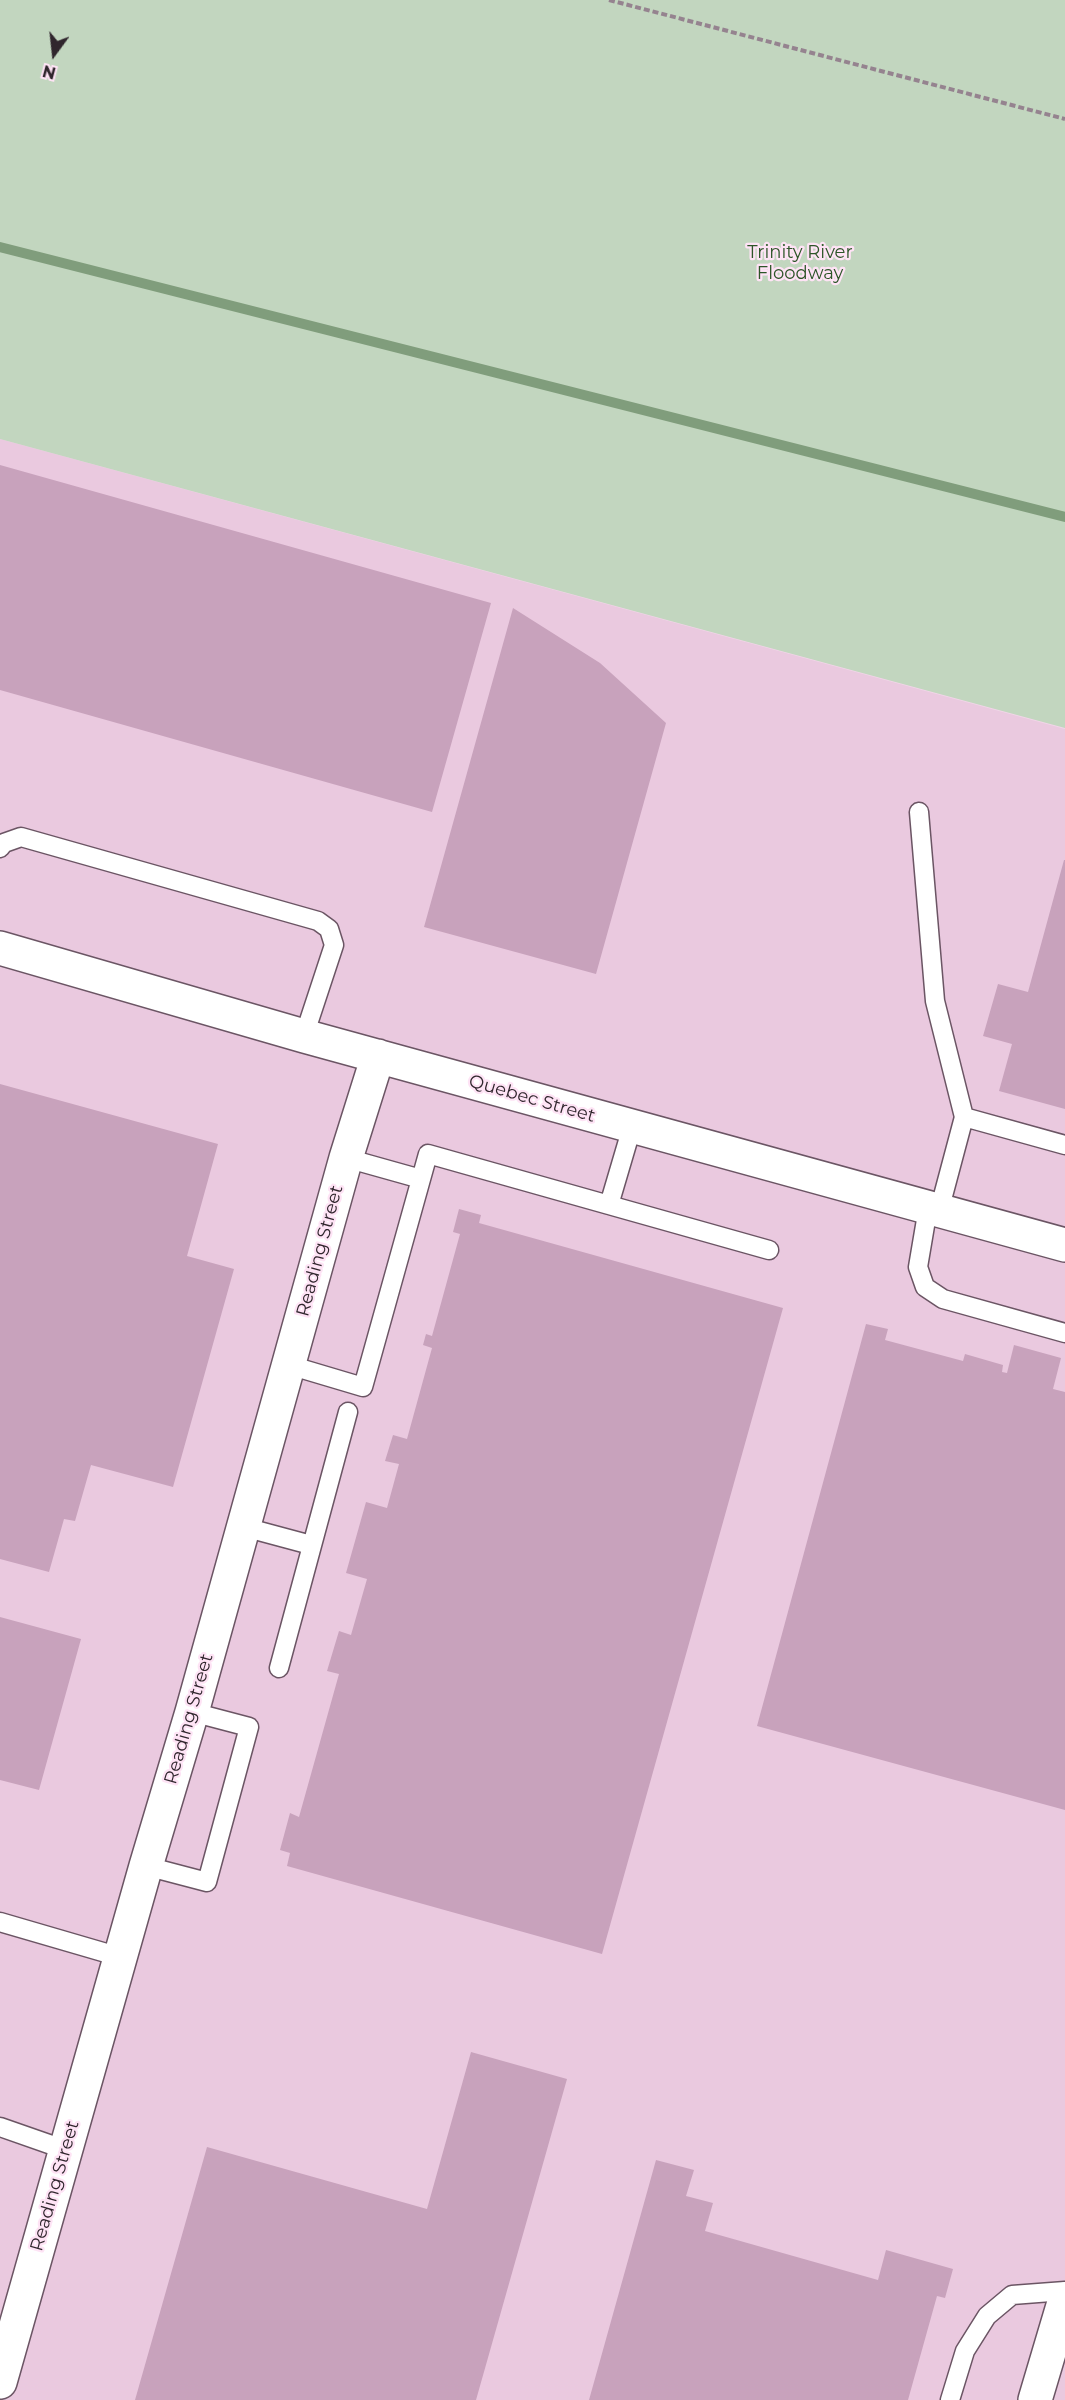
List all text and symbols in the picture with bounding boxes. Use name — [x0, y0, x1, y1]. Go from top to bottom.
north arrow — [24, 24, 84, 84]
text: N — [41, 61, 58, 83]
park label: Trinity River Floodway — [747, 242, 853, 284]
street label: Quebec Street — [466, 1071, 598, 1127]
street label: Reading Street — [292, 1183, 348, 1319]
street label: Reading Street — [160, 1651, 218, 1787]
street label: Reading Street — [26, 2118, 84, 2254]

